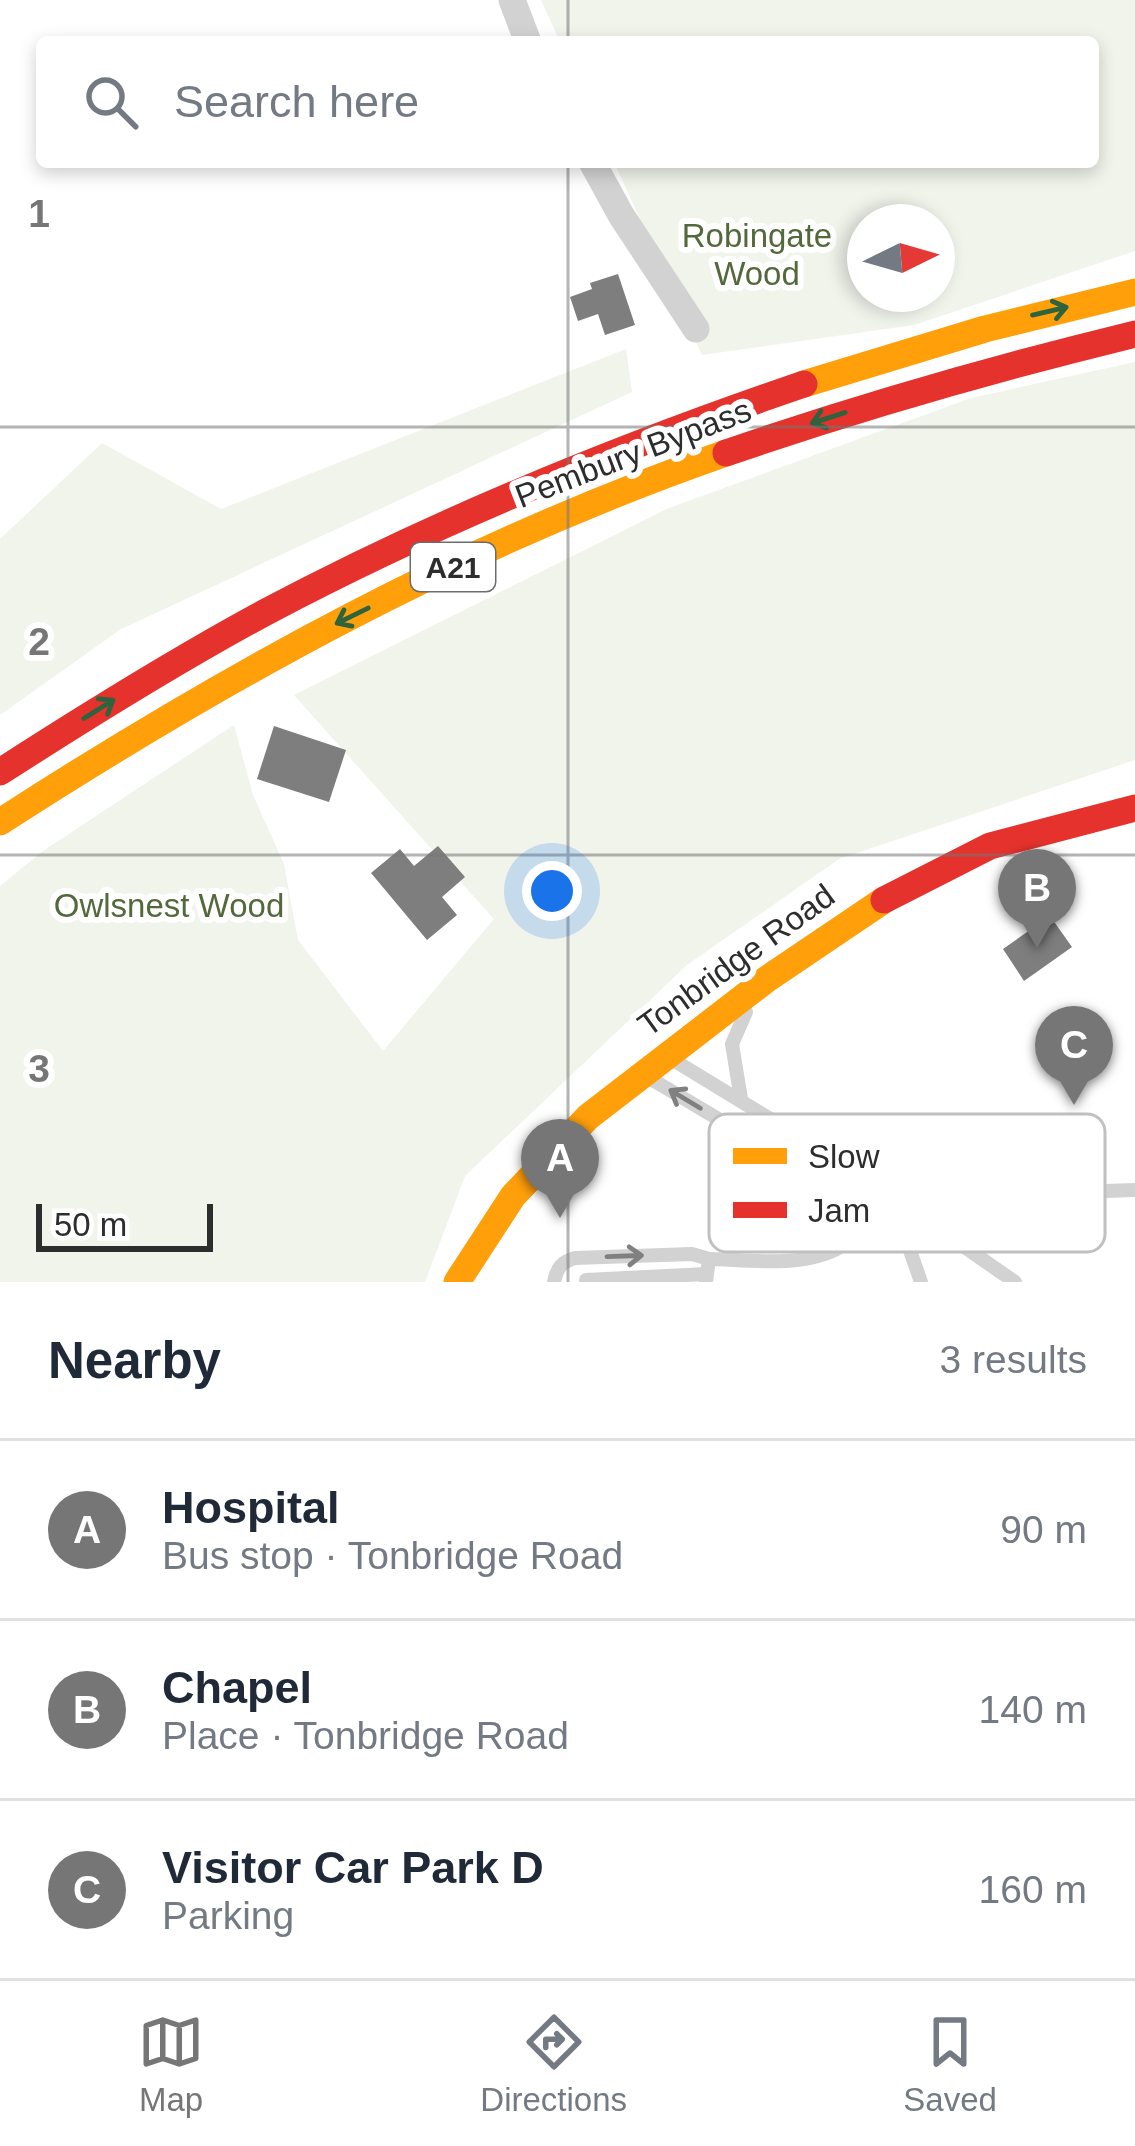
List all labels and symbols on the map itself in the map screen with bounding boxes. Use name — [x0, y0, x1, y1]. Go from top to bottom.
text: 1 — [28, 192, 50, 235]
north arrow — [847, 204, 955, 312]
park label: Robingate Wood — [682, 217, 832, 292]
one-way arrow — [1031, 299, 1069, 321]
street label: Pembury Bypass — [510, 391, 756, 515]
one-way arrow — [810, 409, 848, 431]
road number: A21 — [411, 543, 495, 591]
one-way arrow — [335, 605, 370, 628]
text: 2 — [28, 620, 50, 663]
one-way arrow — [81, 697, 115, 721]
pin: B — [998, 849, 1076, 948]
your location — [522, 861, 582, 921]
street label: Tonbridge Road — [631, 877, 841, 1043]
park label: Owlsnest Wood — [54, 887, 284, 924]
pin: C — [1035, 1006, 1113, 1105]
text: 3 — [28, 1047, 50, 1090]
one-way arrow — [668, 1087, 703, 1111]
legend — [709, 1114, 1105, 1252]
pin: A — [521, 1119, 599, 1218]
text: Slow — [808, 1138, 880, 1175]
text: Jam — [808, 1192, 870, 1229]
scale bar — [36, 1198, 213, 1251]
one-way arrow — [605, 1245, 644, 1268]

